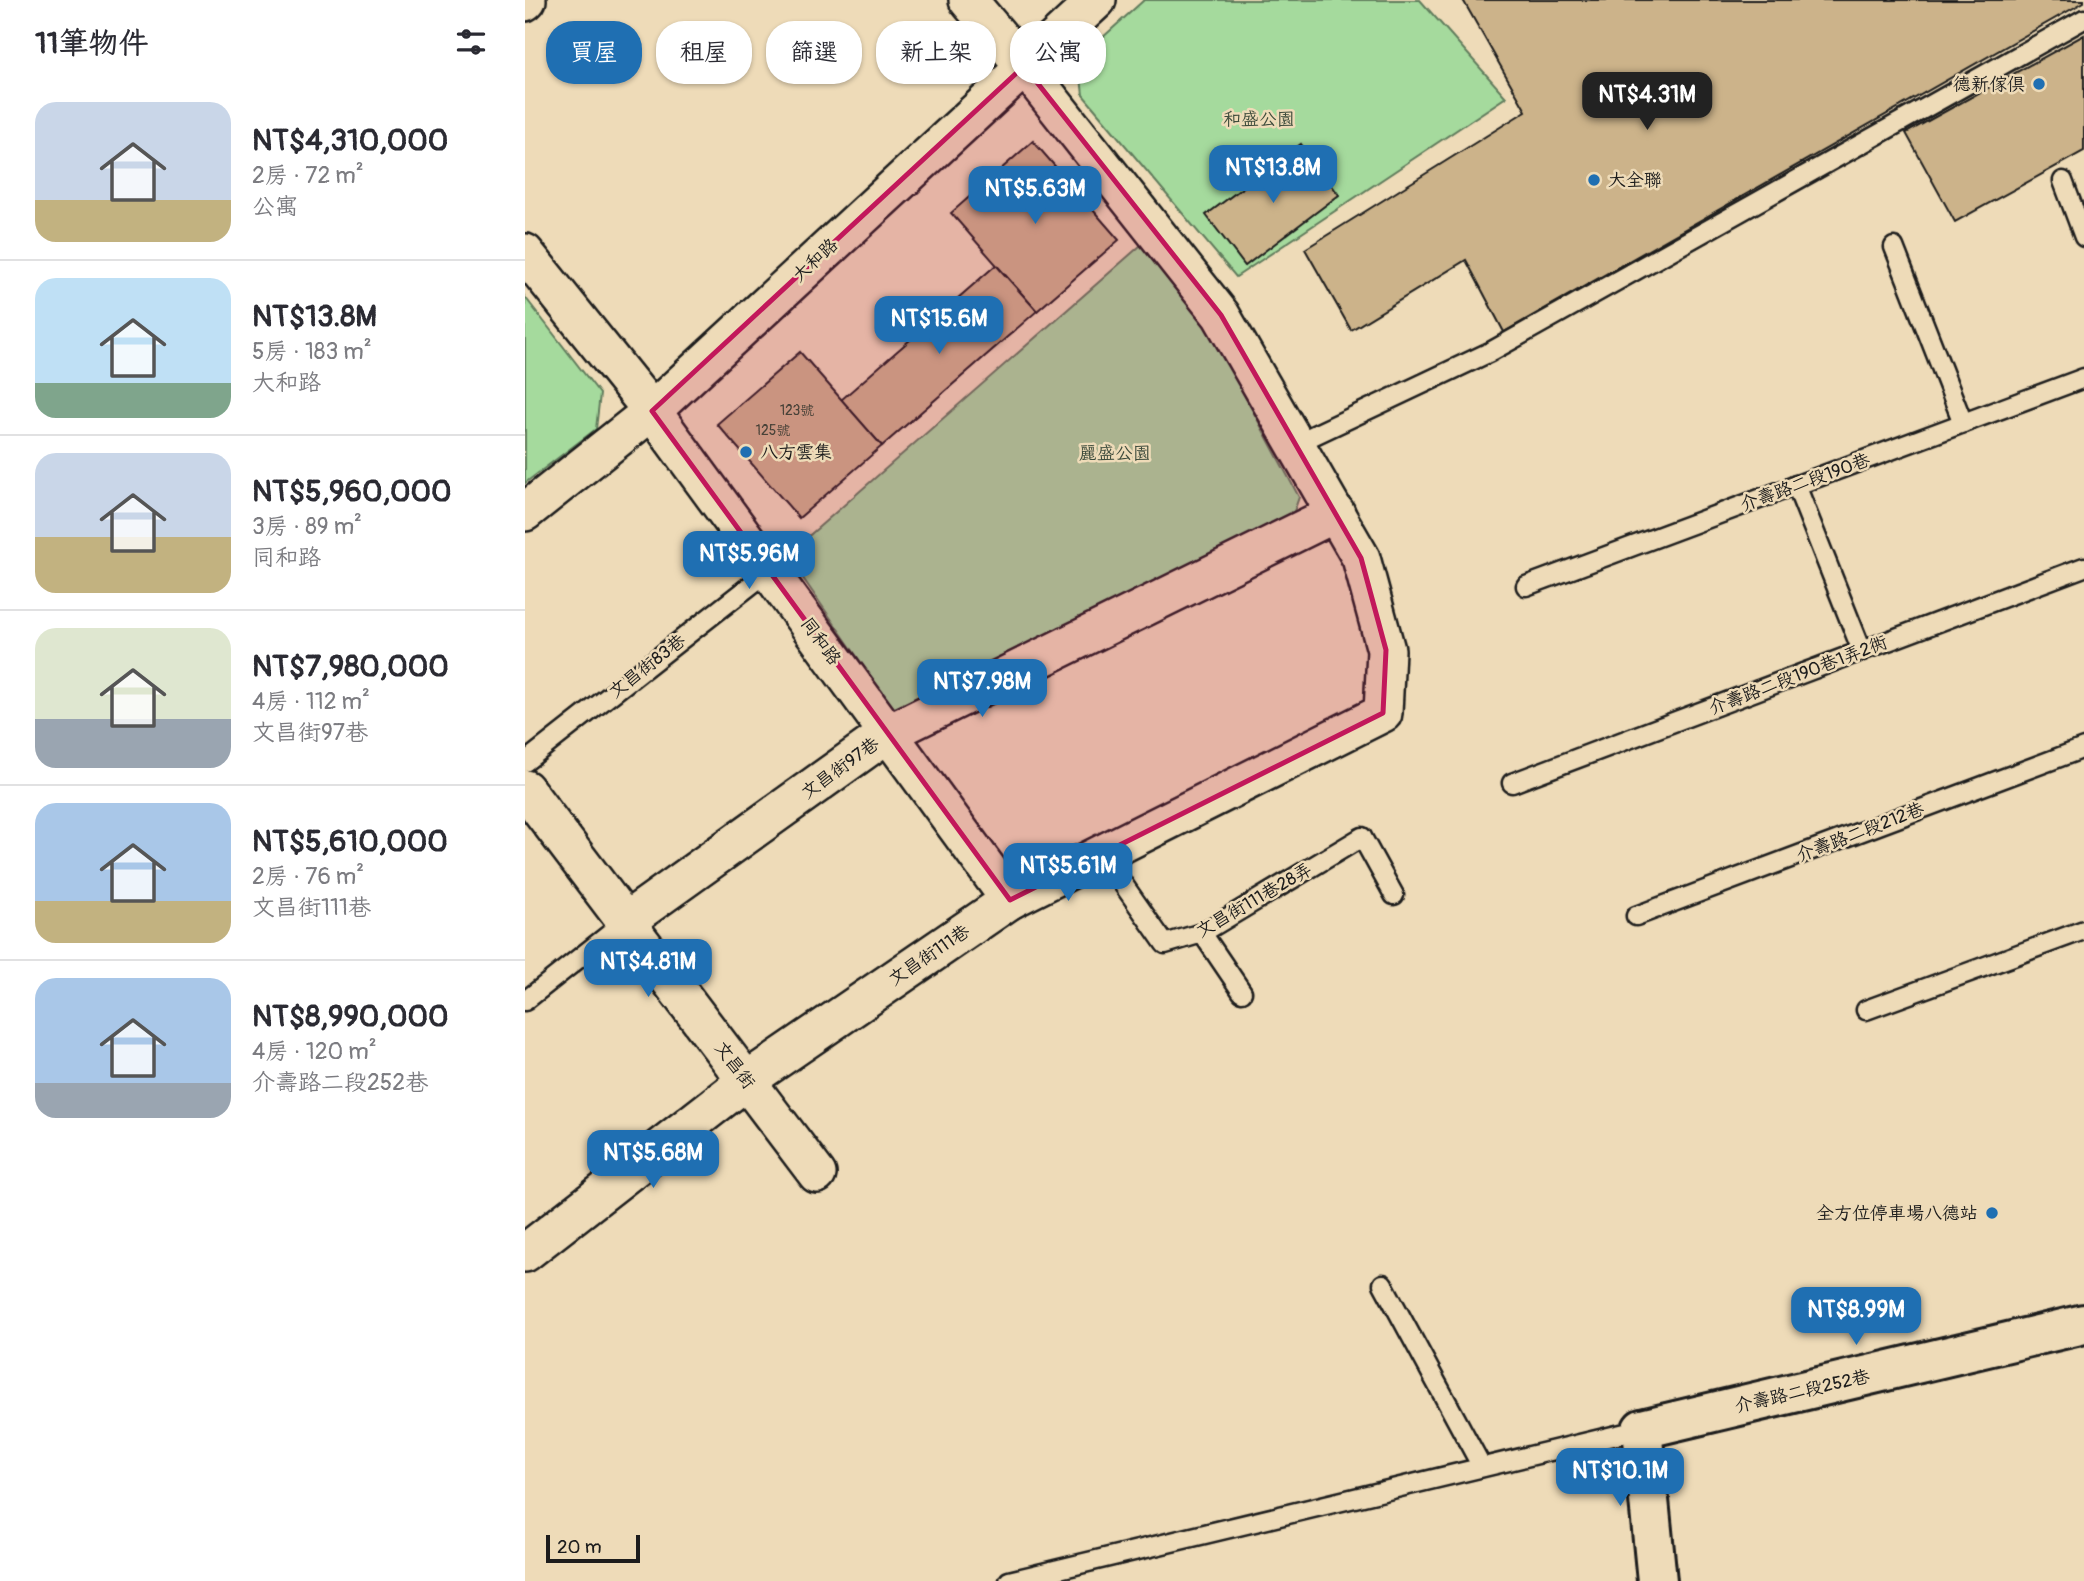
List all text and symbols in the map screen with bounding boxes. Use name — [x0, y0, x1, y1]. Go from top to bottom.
chip: 買屋 — [546, 21, 642, 84]
chip: 租屋 — [656, 21, 752, 84]
chip: 篩選 — [766, 21, 862, 84]
chip: 新上架 — [876, 21, 996, 84]
chip: 公寓 — [1010, 21, 1106, 84]
icon: filters — [452, 23, 490, 61]
text: 11筆物件 — [35, 25, 148, 62]
pin: NT$4.31M — [1575, 72, 1719, 132]
place label: 德新傢俱 — [1953, 73, 2025, 96]
marker: 德新傢俱 — [2031, 76, 2047, 92]
text: NT$4.31M — [1598, 80, 1696, 109]
park label: 和盛公園 — [1223, 108, 1295, 131]
text: NT$4,310,000 — [252, 122, 448, 159]
icon: home — [91, 130, 175, 214]
pin: NT$13.8M — [1201, 146, 1345, 205]
text: NT$13.8M — [1225, 153, 1321, 182]
text: 2房 · 72 m² — [252, 161, 364, 190]
pin: NT$5.63M — [963, 166, 1107, 226]
place label: 大全聯 — [1608, 169, 1662, 192]
marker: 大全聯 — [1586, 172, 1602, 188]
text: NT$5.63M — [984, 174, 1086, 203]
text: 公寓 — [252, 192, 298, 221]
street label: 大和路 — [788, 234, 843, 287]
pin: NT$15.6M — [867, 296, 1011, 356]
text: NT$13.8M — [252, 298, 377, 335]
text: NT$15.6M — [890, 304, 988, 333]
icon: home — [91, 306, 175, 390]
text: 5房 · 183 m² — [252, 337, 372, 366]
text: 大和路 — [252, 368, 321, 397]
house number: 123號 — [780, 402, 814, 419]
house number: 125號 — [756, 422, 790, 439]
place label: 八方雲集 — [760, 441, 832, 464]
park label: 麗盛公園 — [1079, 442, 1151, 465]
marker: 八方雲集 — [738, 444, 754, 460]
street label: 介壽路二段190巷 — [1737, 448, 1873, 517]
text: NT$5,960,000 — [252, 473, 452, 510]
icon: home — [91, 481, 175, 565]
text: 3房 · 89 m² — [252, 512, 362, 541]
pin: NT$5.96M — [677, 532, 821, 591]
text: NT$5.96M — [699, 539, 799, 568]
text: 同和路 — [252, 543, 321, 572]
street label: 同和路 — [795, 613, 846, 670]
street label: 文昌街83巷 — [604, 629, 690, 704]
street label: 介壽路二段190巷1弄2衖 — [1706, 631, 1891, 720]
text: NT$7,980,000 — [252, 648, 449, 685]
icon: home — [91, 656, 175, 740]
pin: NT$7.98M — [910, 660, 1054, 719]
text: NT$7.98M — [933, 667, 1031, 696]
text: 4房 · 112 m² — [252, 687, 370, 716]
text: 文昌街97巷 — [252, 718, 368, 747]
street label: 文昌街97巷 — [797, 732, 884, 804]
street label: 介壽路二段212巷 — [1793, 798, 1927, 867]
text: NT$5,610,000 — [252, 823, 448, 860]
icon: home — [91, 831, 175, 915]
pin: NT$5.61M — [996, 844, 1140, 903]
text: NT$5.61M — [1019, 851, 1117, 880]
street label: 文昌街111巷28弄 — [1192, 858, 1316, 943]
text: 2房 · 76 m² — [252, 862, 364, 891]
text: 文昌街111巷 — [252, 893, 371, 922]
street label: 文昌街111巷 — [884, 920, 974, 991]
pin: NT$4.81M — [576, 940, 720, 999]
text: NT$4.81M — [600, 947, 696, 976]
text: NT$8,990,000 — [252, 998, 448, 1035]
icon: home — [91, 1006, 175, 1090]
text: 4房 · 120 m² — [252, 1037, 377, 1066]
street label: 文昌街 — [709, 1037, 760, 1094]
text: 介壽路二段252巷 — [252, 1068, 428, 1097]
pin: NT$5.68M — [581, 1130, 725, 1190]
text: NT$5.68M — [603, 1138, 703, 1167]
place label: 全方位停車場八德站 — [1816, 1202, 1978, 1225]
marker: 全方位停車場八德站 — [1984, 1205, 2000, 1221]
pin: NT$8.99M — [1784, 1288, 1928, 1347]
text: NT$8.99M — [1807, 1295, 1905, 1324]
street label: 介壽路二段252巷 — [1732, 1365, 1872, 1418]
pin: NT$10.1M — [1548, 1448, 1692, 1508]
text: NT$10.1M — [1572, 1456, 1668, 1485]
scale bar — [546, 1532, 641, 1564]
text: 20 m — [557, 1535, 602, 1559]

